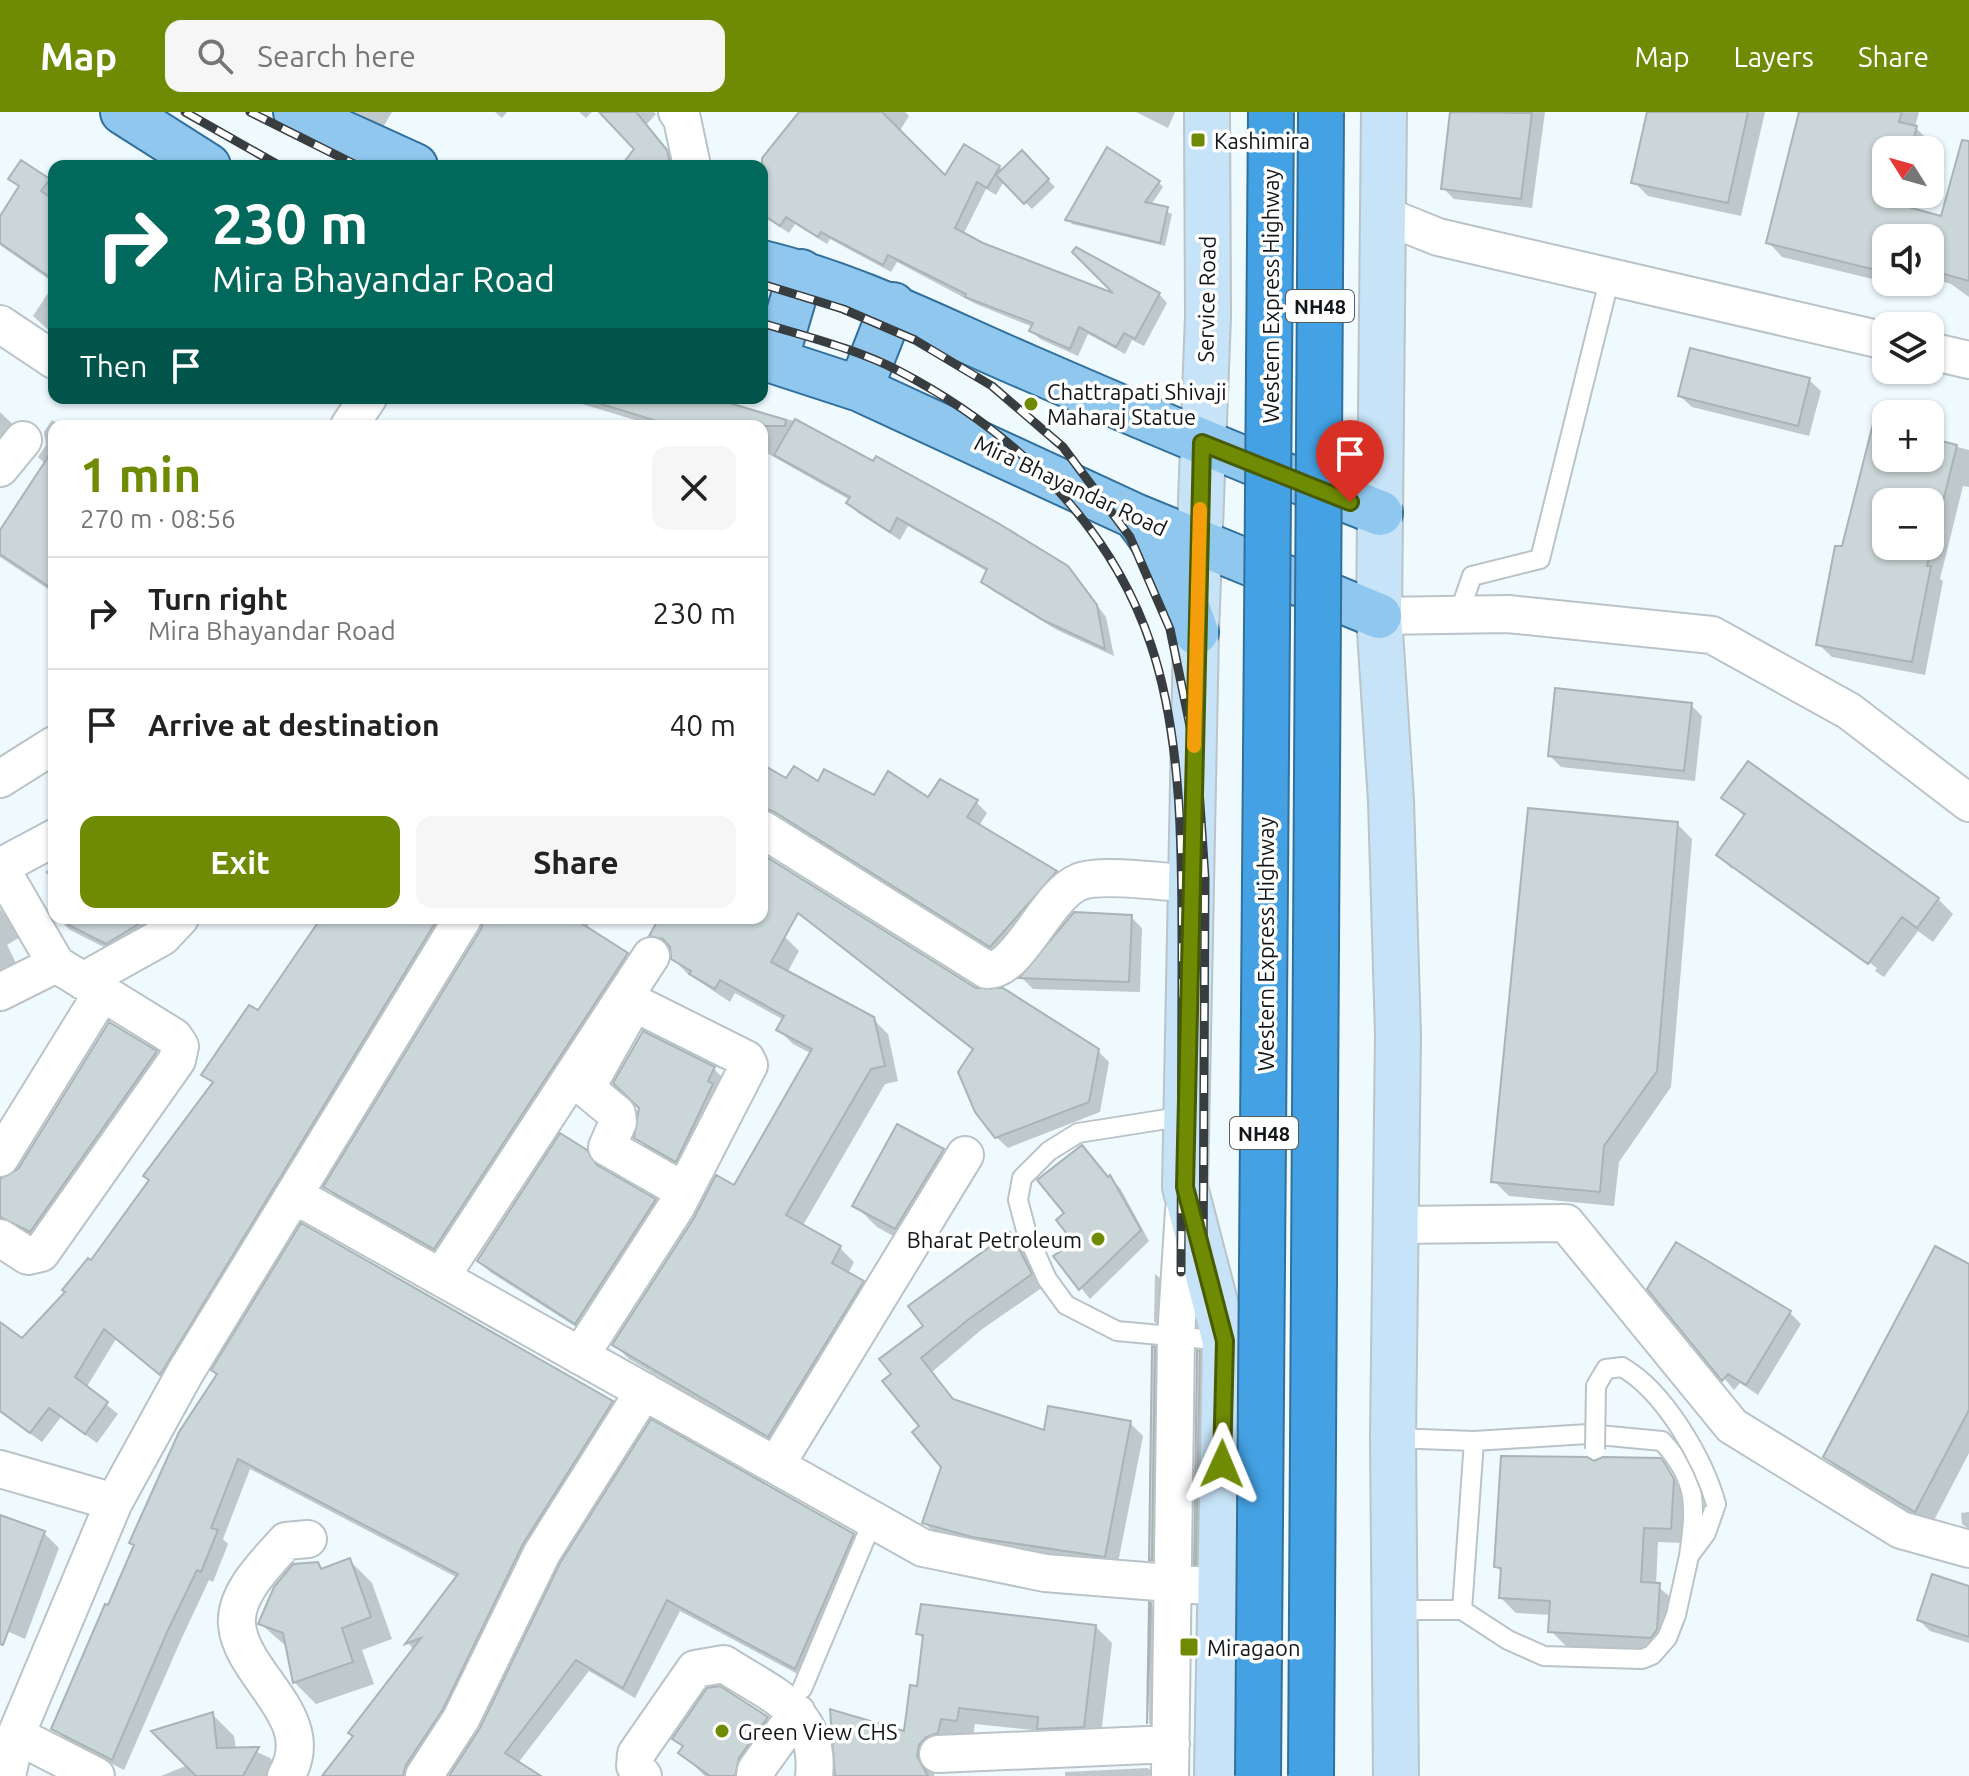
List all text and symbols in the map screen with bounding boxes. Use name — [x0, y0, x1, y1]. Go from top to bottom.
search box — [165, 20, 725, 92]
icon: search — [193, 34, 237, 78]
text: Map — [40, 35, 117, 77]
text: Search here — [257, 39, 416, 73]
text: Map — [1634, 41, 1690, 72]
text: Layers — [1734, 41, 1814, 72]
text: Share — [1858, 41, 1929, 72]
place label: Kashimira — [1214, 128, 1310, 153]
marker: Kashimira — [1189, 131, 1207, 149]
north arrow — [1872, 136, 1944, 208]
map controls — [1872, 136, 1944, 560]
street label: Western Express Highway — [1258, 168, 1283, 423]
icon: right — [80, 192, 184, 296]
text: 230 m — [212, 192, 368, 255]
button: sound — [1872, 224, 1944, 296]
street label: Service Road — [1192, 235, 1220, 363]
text: Mira Bhayandar Road — [212, 258, 555, 299]
road number: NH48 — [1286, 290, 1354, 322]
button: layers — [1872, 312, 1944, 384]
icon: arrive — [164, 344, 208, 388]
text: Then — [80, 349, 148, 383]
place label: Chattrapati Shivaji Maharaj Statue — [1047, 379, 1227, 429]
marker: Chattrapati Shivaji Maharaj Statue — [1022, 395, 1040, 413]
button: + — [1872, 400, 1944, 472]
pin — [1316, 420, 1384, 502]
street label: Mira Bhayandar Road — [971, 429, 1171, 541]
icon: arrive — [1328, 432, 1372, 476]
button: close — [652, 446, 736, 530]
text: 1 min — [80, 447, 201, 501]
button: − — [1872, 488, 1944, 560]
text: 270 m · 08:56 — [80, 504, 236, 533]
text: Turn right — [148, 582, 288, 616]
icon: right — [80, 591, 124, 635]
text: 230 m — [652, 596, 736, 630]
text: Mira Bhayandar Road — [148, 616, 396, 645]
icon: arrive — [80, 703, 124, 747]
text: Arrive at destination — [148, 708, 440, 742]
text: 40 m — [669, 708, 736, 742]
button: Exit — [80, 816, 400, 908]
button: Share — [416, 816, 736, 908]
street label: Western Express Highway — [1253, 816, 1278, 1071]
road number: NH48 — [1230, 1117, 1298, 1149]
place label: Bharat Petroleum — [907, 1227, 1082, 1252]
marker: Bharat Petroleum — [1089, 1230, 1107, 1248]
position arrow — [1180, 1422, 1264, 1506]
place label: Miragaon — [1207, 1635, 1300, 1660]
marker: Miragaon — [1178, 1636, 1200, 1658]
place label: Green View CHS — [738, 1719, 897, 1744]
marker: Green View CHS — [713, 1722, 731, 1740]

